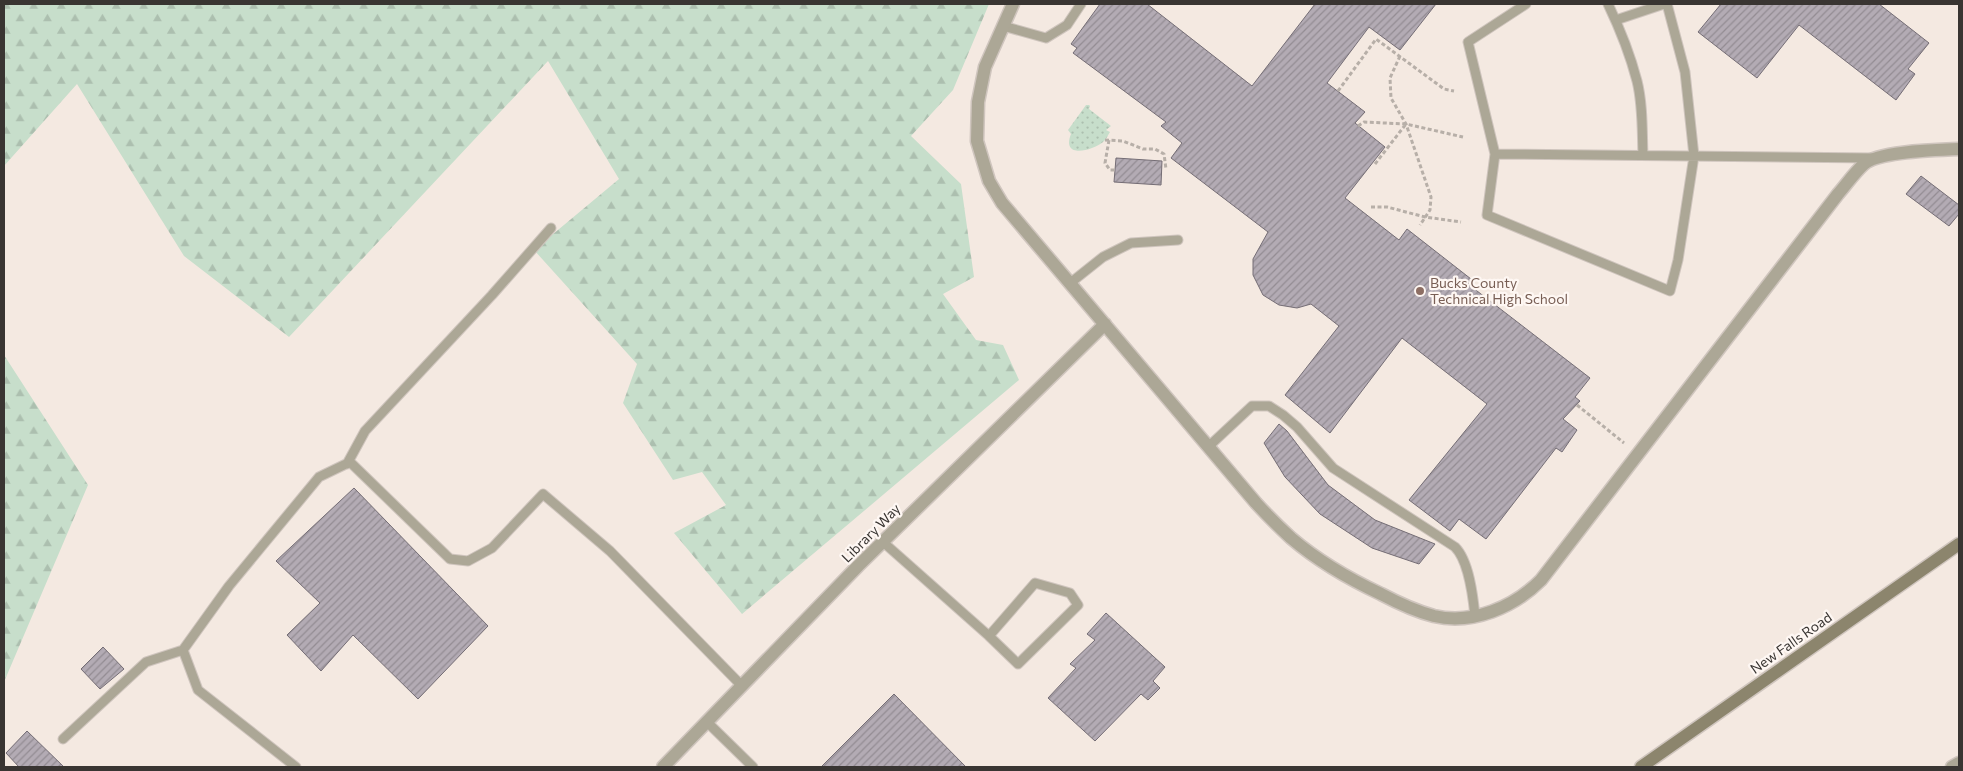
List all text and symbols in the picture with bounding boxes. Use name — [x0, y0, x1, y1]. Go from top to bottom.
place label: Bucks County Technical High School — [1430, 274, 1568, 307]
marker: Bucks County Technical High School — [1414, 285, 1426, 297]
street label: Library Way — [838, 500, 904, 566]
street label: New Falls Road — [1747, 608, 1835, 677]

